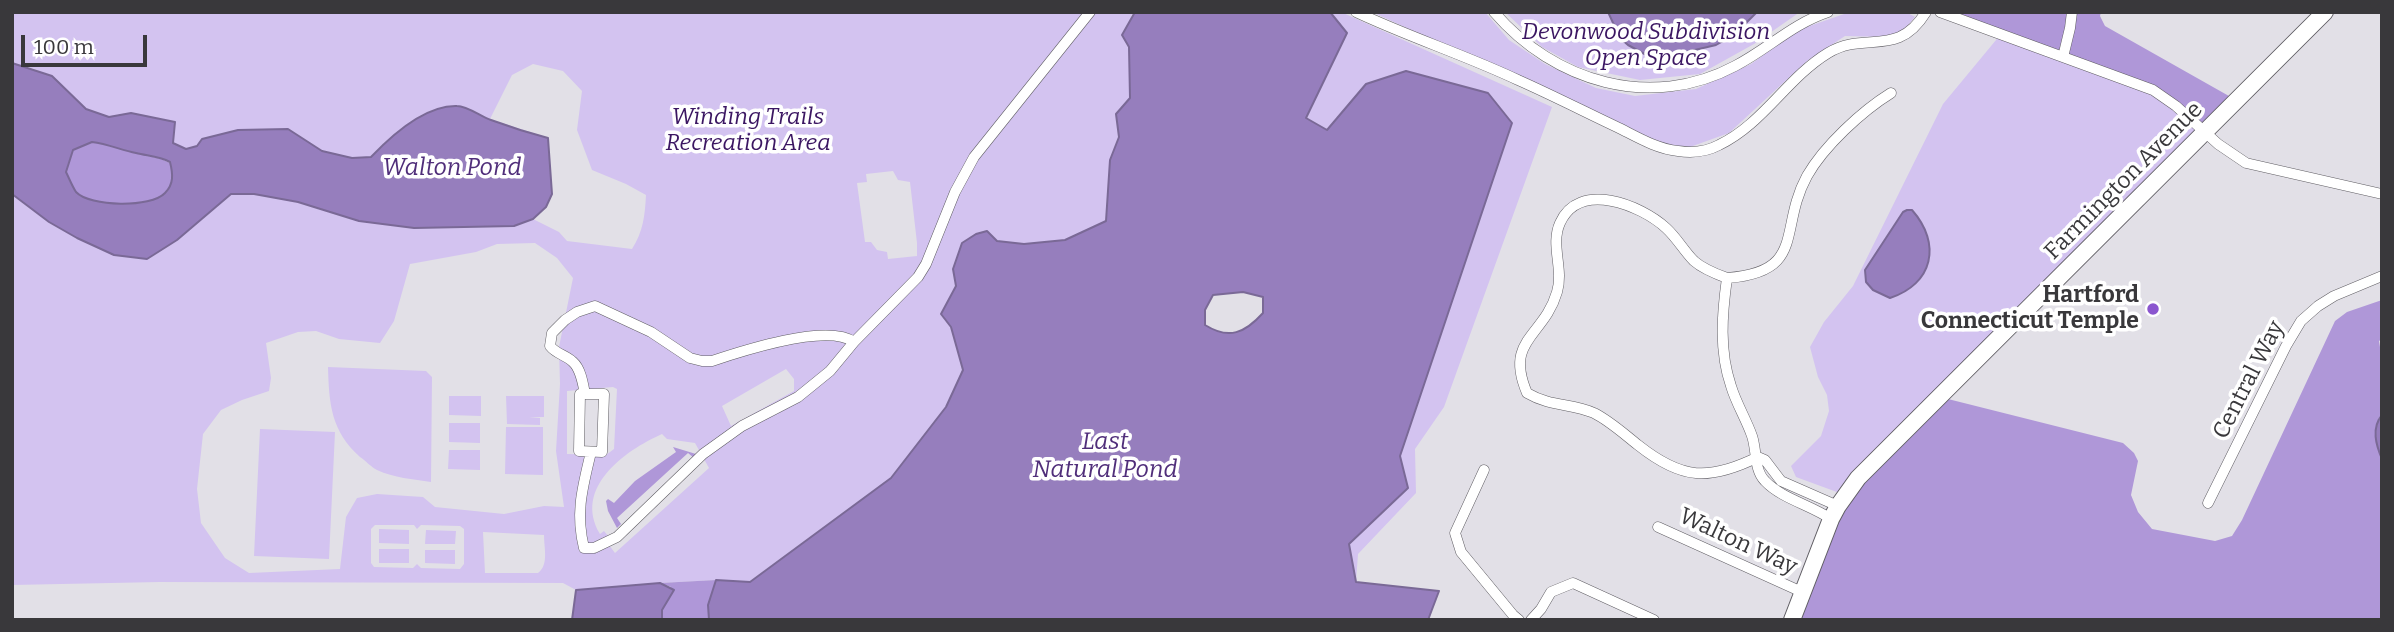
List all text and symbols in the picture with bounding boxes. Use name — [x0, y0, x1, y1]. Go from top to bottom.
park label: Devonwood Subdivision Open Space — [1522, 19, 1770, 73]
scale bar — [24, 21, 150, 65]
text: 100 m — [34, 34, 94, 60]
street label: Farmington Avenue — [2039, 96, 2209, 266]
park label: Winding Trails Recreation Area — [665, 104, 831, 158]
water label: Walton Pond — [383, 154, 521, 182]
place label: Hartford Connecticut Temple — [1921, 282, 2139, 336]
marker: Hartford Connecticut Temple — [2145, 301, 2161, 317]
street label: Central Way — [2208, 316, 2290, 444]
water label: Last Natural Pond — [1032, 428, 1178, 484]
street label: Walton Way — [1675, 503, 1801, 581]

